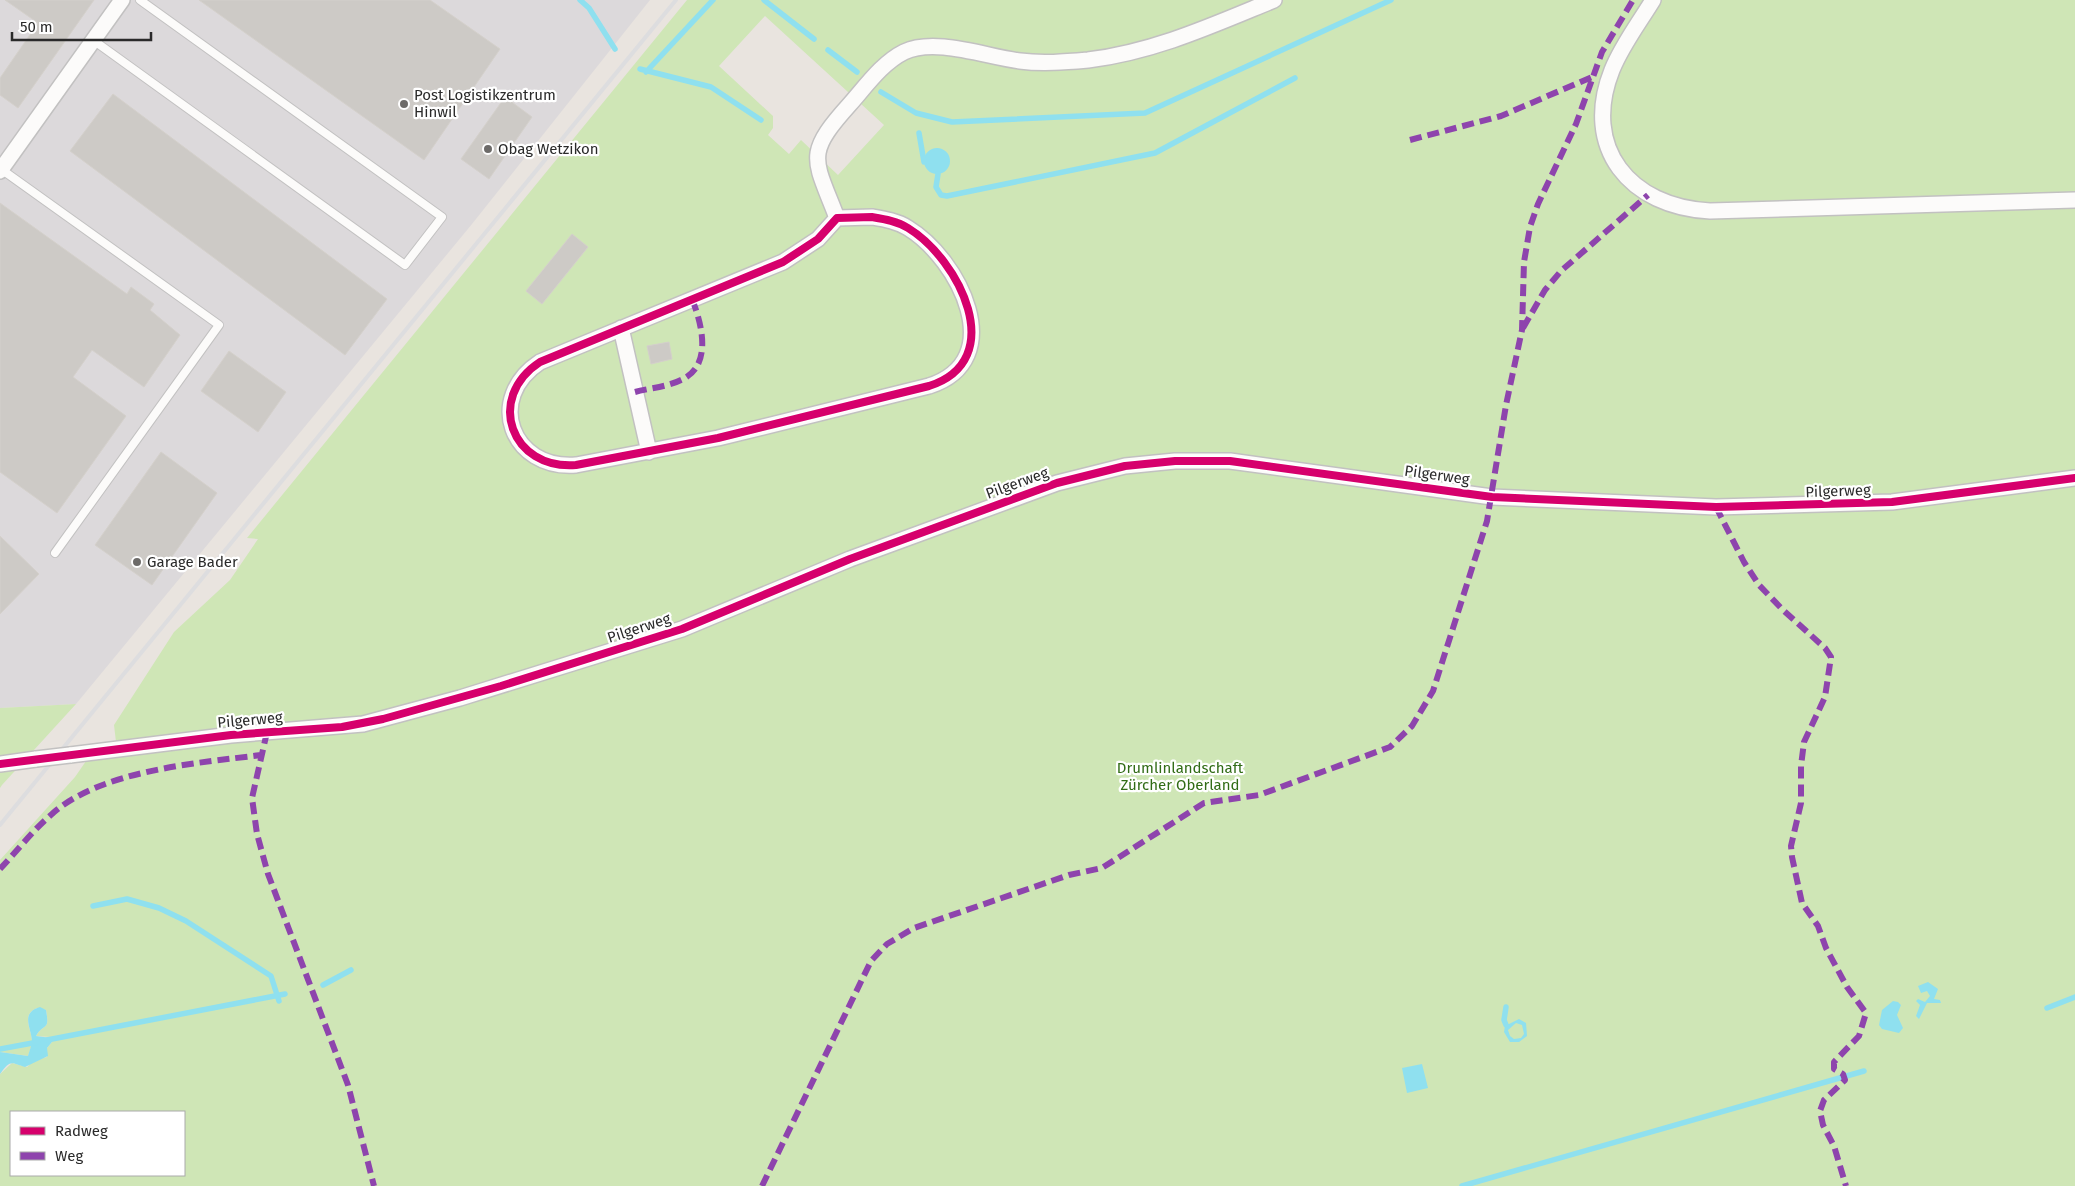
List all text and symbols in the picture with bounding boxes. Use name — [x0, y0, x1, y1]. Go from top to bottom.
scale bar — [12, 10, 151, 42]
text: 50 m — [20, 18, 53, 36]
place label: Post Logistikzentrum Hinwil — [414, 86, 556, 121]
marker: Post Logistikzentrum Hinwil — [398, 98, 410, 110]
place label: Obag Wetzikon — [498, 140, 599, 158]
marker: Obag Wetzikon — [482, 143, 494, 155]
street label: Pilgerweg — [1403, 462, 1471, 489]
street label: Pilgerweg — [983, 463, 1051, 503]
street label: Pilgerweg — [1805, 481, 1871, 501]
place label: Garage Bader — [147, 553, 238, 571]
marker: Garage Bader — [131, 556, 143, 568]
street label: Pilgerweg — [605, 609, 673, 647]
street label: Pilgerweg — [217, 708, 284, 732]
park label: Drumlinlandschaft Zürcher Oberland — [1117, 759, 1244, 794]
legend — [10, 1111, 185, 1176]
text: Radweg — [55, 1122, 108, 1140]
text: Weg — [55, 1147, 83, 1165]

